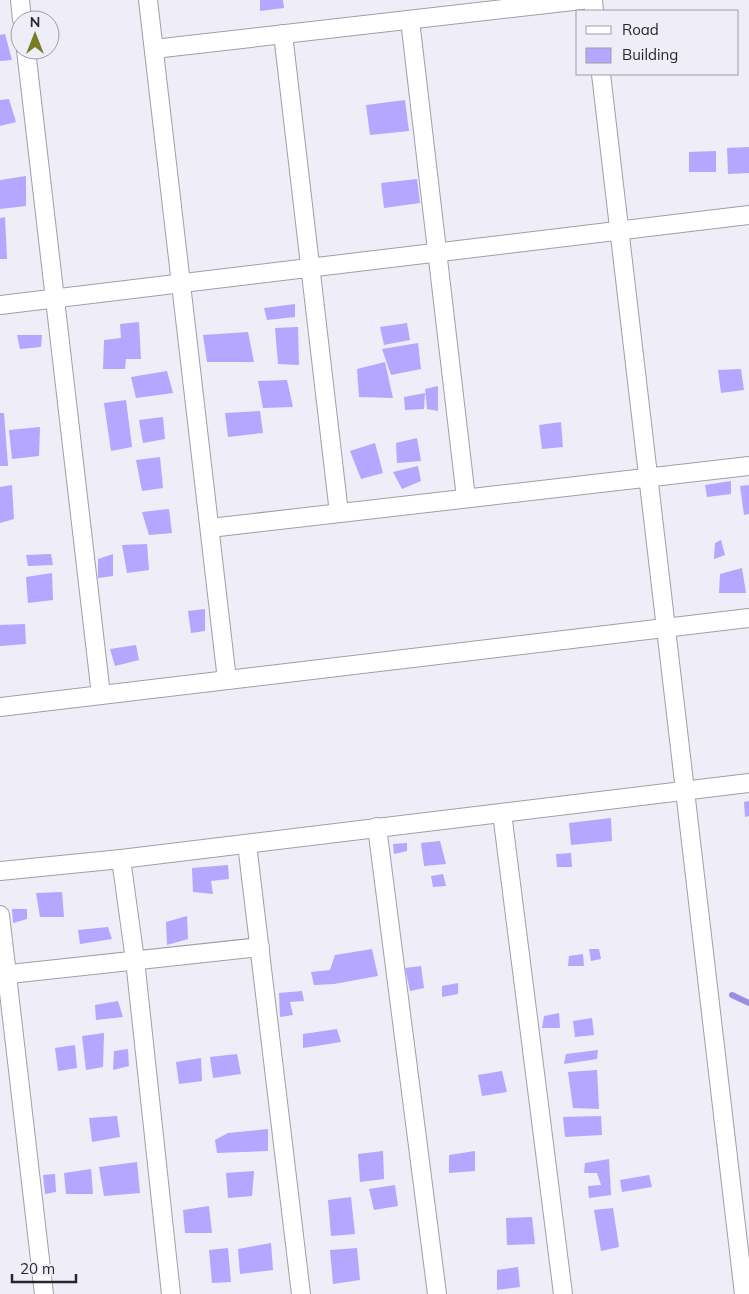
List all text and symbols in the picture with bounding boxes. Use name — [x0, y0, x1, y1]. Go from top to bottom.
north arrow — [10, 10, 60, 60]
legend — [576, 10, 739, 75]
text: N — [30, 13, 40, 31]
text: Road — [622, 20, 659, 39]
text: Building — [622, 45, 678, 64]
scale bar — [12, 1252, 76, 1284]
text: 20 m — [20, 1259, 55, 1278]

